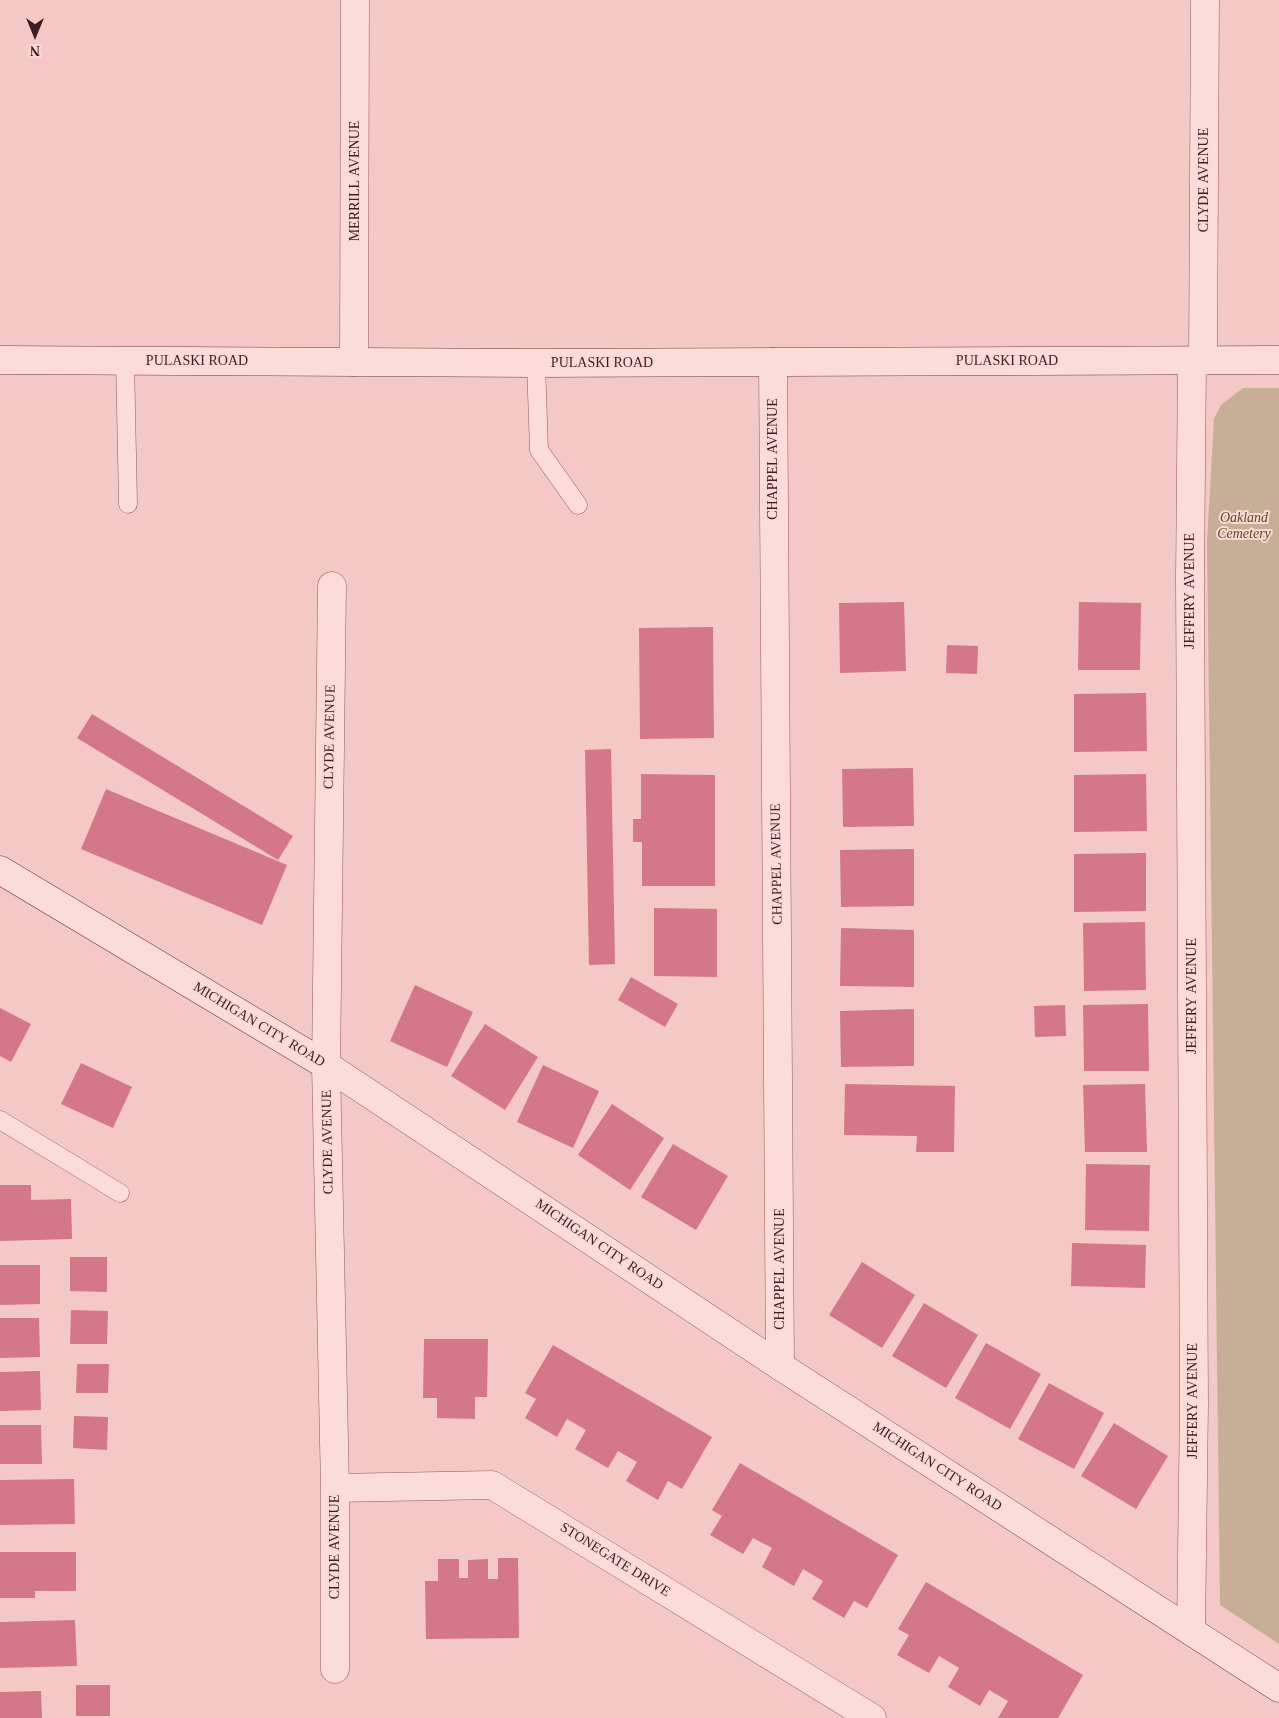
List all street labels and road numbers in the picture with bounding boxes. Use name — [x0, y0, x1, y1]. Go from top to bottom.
street label: MERRILL AVENUE — [347, 121, 363, 241]
street label: CLYDE AVENUE — [1196, 128, 1212, 232]
street label: PULASKI ROAD — [146, 353, 248, 369]
street label: PULASKI ROAD — [956, 353, 1058, 369]
street label: PULASKI ROAD — [551, 355, 653, 371]
street label: CHAPPEL AVENUE — [765, 398, 781, 520]
street label: JEFFERY AVENUE — [1182, 533, 1198, 649]
street label: CLYDE AVENUE — [321, 685, 339, 789]
street label: CHAPPEL AVENUE — [768, 803, 786, 925]
street label: JEFFERY AVENUE — [1184, 938, 1200, 1054]
street label: MICHIGAN CITY ROAD — [190, 979, 328, 1071]
street label: CLYDE AVENUE — [319, 1090, 337, 1194]
street label: MICHIGAN CITY ROAD — [532, 1196, 666, 1294]
street label: CHAPPEL AVENUE — [772, 1208, 788, 1330]
street label: JEFFERY AVENUE — [1185, 1343, 1201, 1459]
street label: MICHIGAN CITY ROAD — [869, 1419, 1005, 1515]
street label: CLYDE AVENUE — [327, 1495, 343, 1599]
street label: STONEGATE DRIVE — [557, 1519, 673, 1601]

